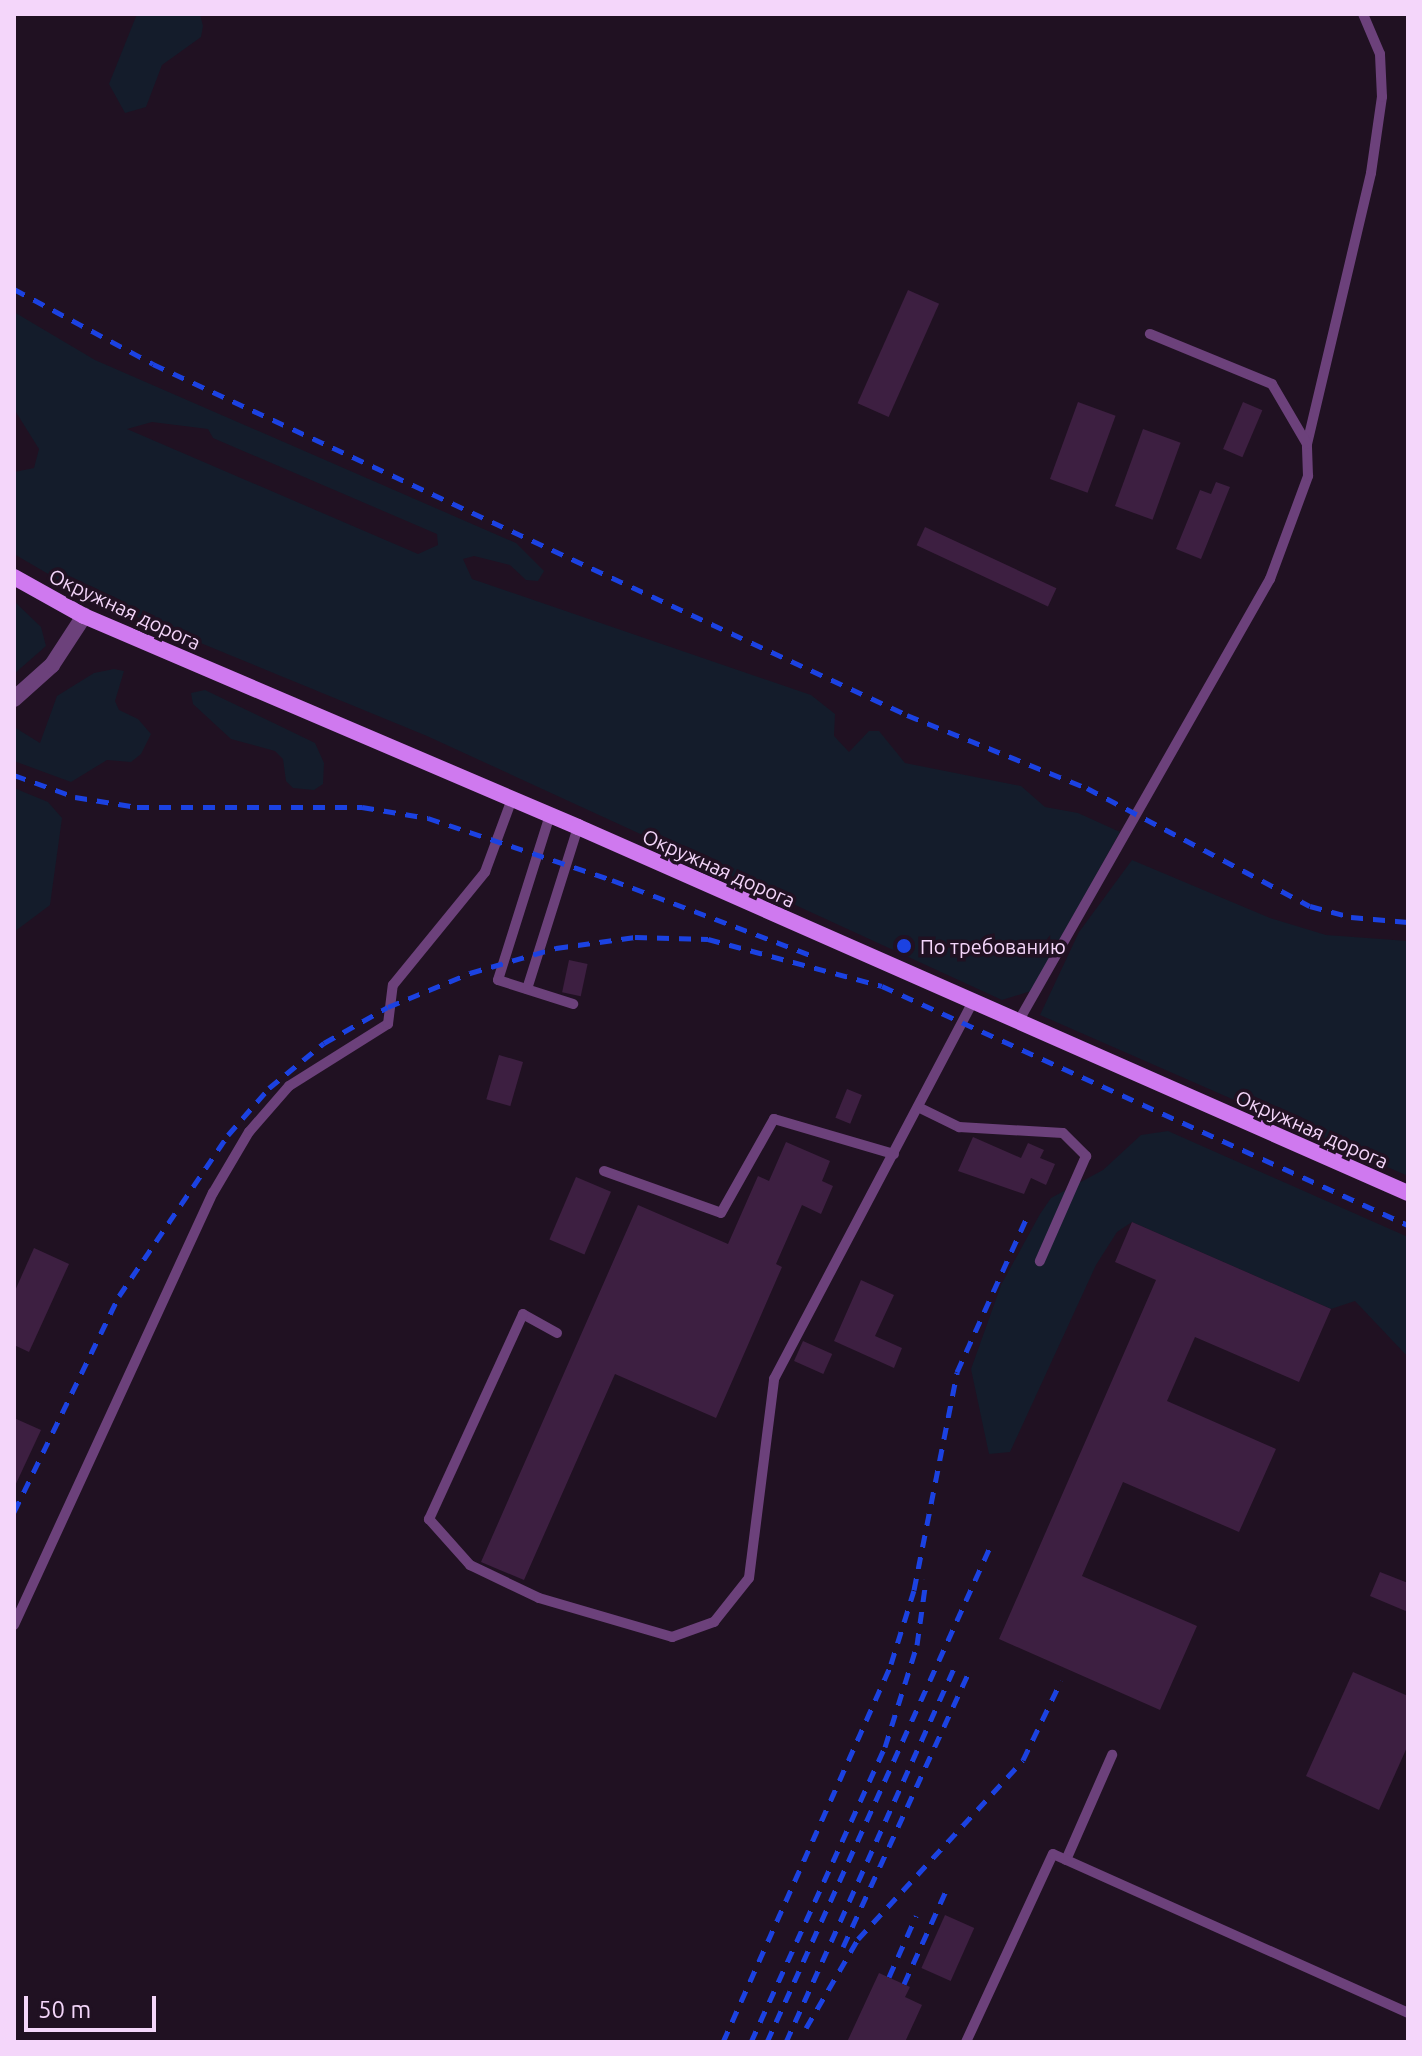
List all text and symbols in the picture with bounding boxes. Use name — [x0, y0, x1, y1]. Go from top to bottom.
street label: Окружная дорога — [45, 563, 205, 655]
street label: Окружная дорога — [639, 824, 799, 912]
place label: По требованию — [920, 934, 1066, 958]
marker: По требованию — [895, 937, 913, 955]
street label: Окружная дорога — [1232, 1085, 1392, 1173]
scale bar — [28, 1980, 160, 2030]
text: 50 m — [38, 1996, 91, 2023]

